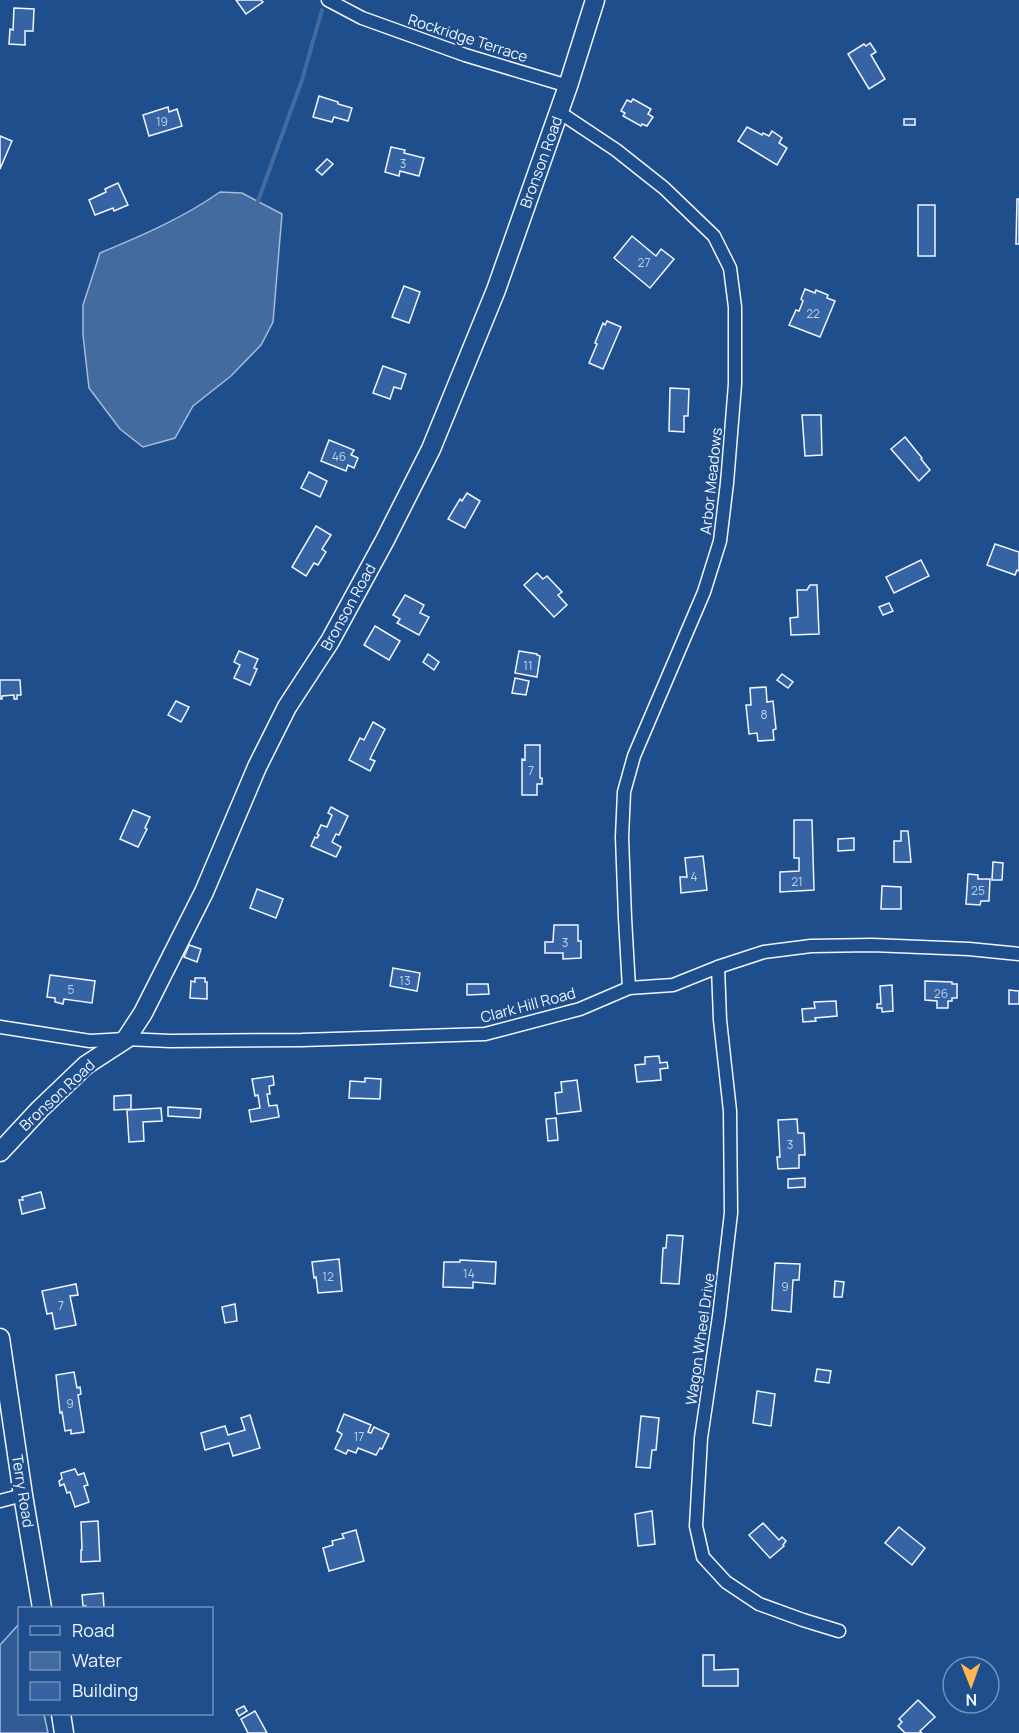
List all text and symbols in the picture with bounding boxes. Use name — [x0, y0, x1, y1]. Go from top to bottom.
street label: Rockridge Terrace — [405, 9, 531, 67]
house number: 19 — [156, 113, 168, 130]
street label: Bronson Road — [515, 113, 567, 211]
house number: 3 — [400, 155, 406, 172]
house number: 27 — [638, 254, 650, 271]
house number: 22 — [806, 305, 820, 322]
street label: Arbor Meadows — [695, 426, 727, 535]
house number: 46 — [332, 448, 346, 465]
street label: Bronson Road — [315, 560, 381, 654]
house number: 11 — [523, 657, 533, 674]
house number: 8 — [761, 706, 768, 723]
house number: 7 — [528, 762, 534, 779]
house number: 4 — [690, 868, 698, 885]
house number: 21 — [791, 873, 803, 890]
house number: 25 — [971, 882, 985, 899]
house number: 3 — [562, 934, 568, 951]
house number: 13 — [399, 972, 411, 989]
house number: 5 — [68, 981, 75, 998]
street label: Clark Hill Road — [478, 982, 578, 1028]
house number: 26 — [934, 985, 948, 1002]
street label: Bronson Road — [15, 1054, 99, 1136]
house number: 3 — [787, 1136, 793, 1153]
house number: 14 — [463, 1265, 475, 1282]
house number: 12 — [322, 1268, 334, 1285]
street label: Wagon Wheel Drive — [680, 1271, 720, 1407]
house number: 9 — [781, 1278, 789, 1295]
house number: 7 — [58, 1297, 64, 1314]
house number: 9 — [66, 1395, 74, 1412]
house number: 17 — [354, 1428, 364, 1445]
street label: Terry Road — [7, 1453, 39, 1529]
legend — [18, 1607, 213, 1715]
text: Road — [72, 1618, 115, 1642]
text: Water — [72, 1648, 122, 1672]
north arrow — [941, 1655, 1001, 1715]
text: Building — [72, 1678, 138, 1702]
text: N — [965, 1689, 977, 1711]

